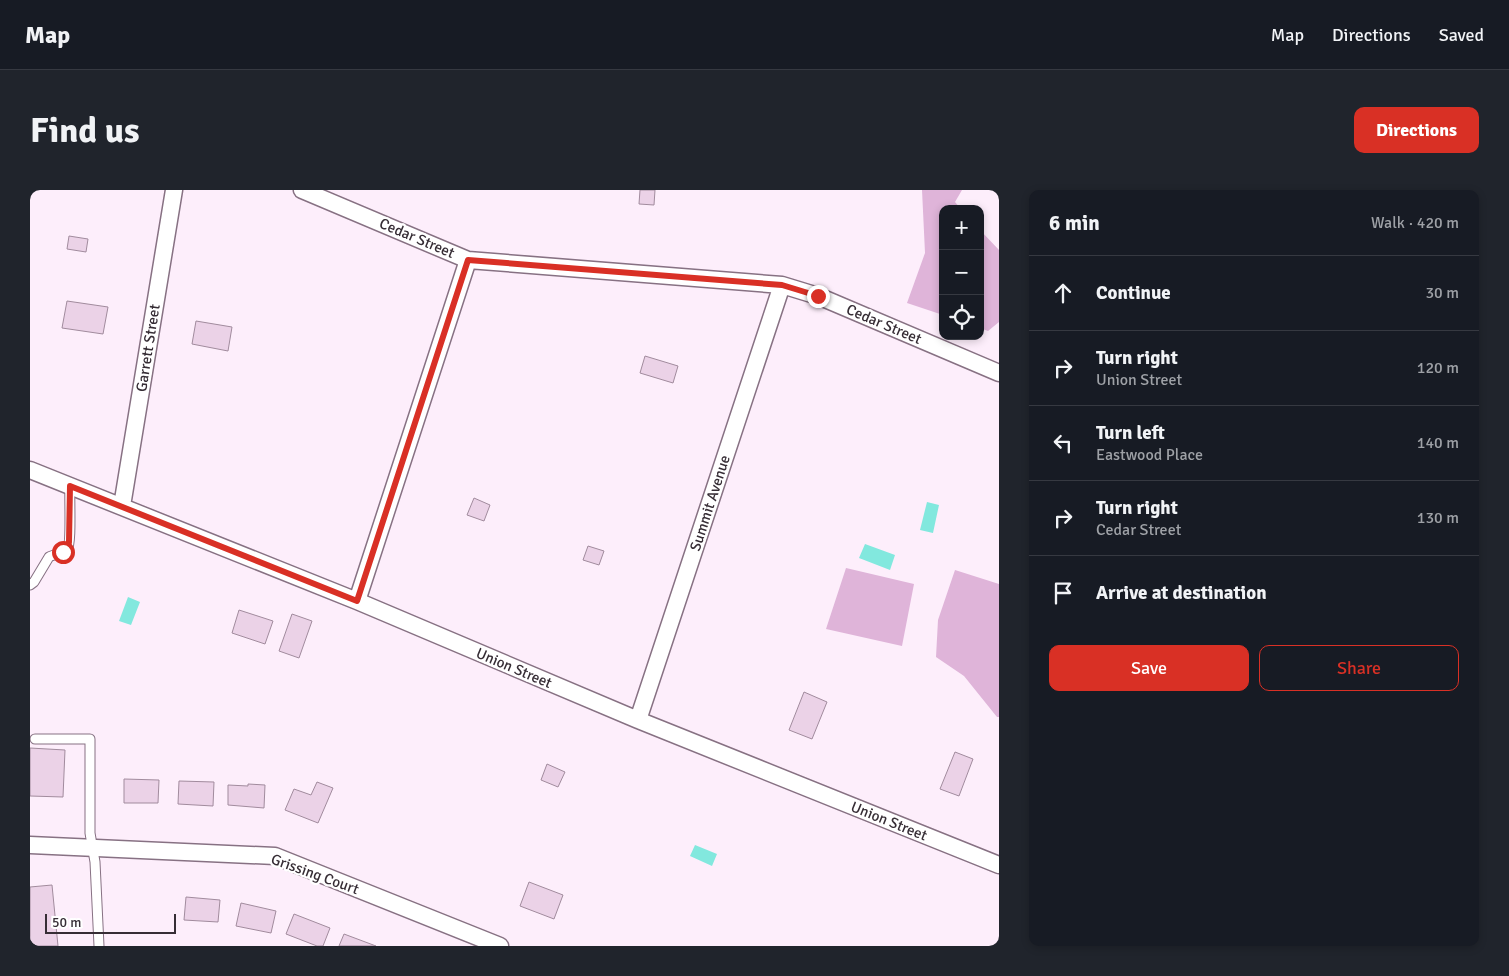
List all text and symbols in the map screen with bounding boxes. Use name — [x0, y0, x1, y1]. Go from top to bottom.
text: Map — [25, 20, 70, 50]
text: Map — [1271, 24, 1304, 46]
text: Directions — [1332, 24, 1411, 46]
text: Saved — [1439, 24, 1484, 46]
button: Directions — [1354, 107, 1479, 153]
text: Find us — [30, 109, 140, 152]
map controls — [939, 205, 984, 340]
button: + — [939, 205, 984, 250]
text: 6 min — [1049, 210, 1100, 236]
text: Walk · 420 m — [1371, 213, 1459, 233]
street label: Cedar Street — [377, 214, 457, 262]
button: − — [939, 250, 984, 295]
icon: ahead — [1049, 279, 1077, 307]
text: Continue — [1096, 281, 1171, 305]
text: 30 m — [1425, 283, 1459, 303]
route end — [807, 285, 830, 308]
button: locate — [939, 295, 984, 340]
street label: Cedar Street — [844, 300, 924, 348]
street label: Garrett Street — [132, 303, 164, 393]
text: Turn right — [1096, 346, 1178, 370]
icon: right — [1049, 354, 1077, 382]
text: 120 m — [1417, 358, 1459, 378]
text: Union Street — [1096, 370, 1182, 390]
text: Turn left — [1096, 421, 1165, 445]
icon: left — [1049, 429, 1077, 457]
text: 140 m — [1417, 433, 1459, 453]
text: Eastwood Place — [1096, 445, 1203, 465]
street label: Summit Avenue — [686, 453, 734, 553]
text: Turn right — [1096, 496, 1178, 520]
icon: right — [1049, 504, 1077, 532]
text: 130 m — [1417, 508, 1459, 528]
text: Cedar Street — [1096, 520, 1181, 540]
route start — [52, 541, 75, 564]
icon: arrive — [1049, 579, 1077, 607]
text: Arrive at destination — [1096, 581, 1267, 605]
street label: Union Street — [473, 644, 555, 692]
button: Save — [1049, 645, 1249, 691]
button: Share — [1259, 645, 1459, 691]
street label: Union Street — [848, 798, 930, 844]
street label: Grissing Court — [269, 850, 361, 898]
scale bar — [45, 911, 176, 934]
text: 50 m — [52, 914, 81, 931]

